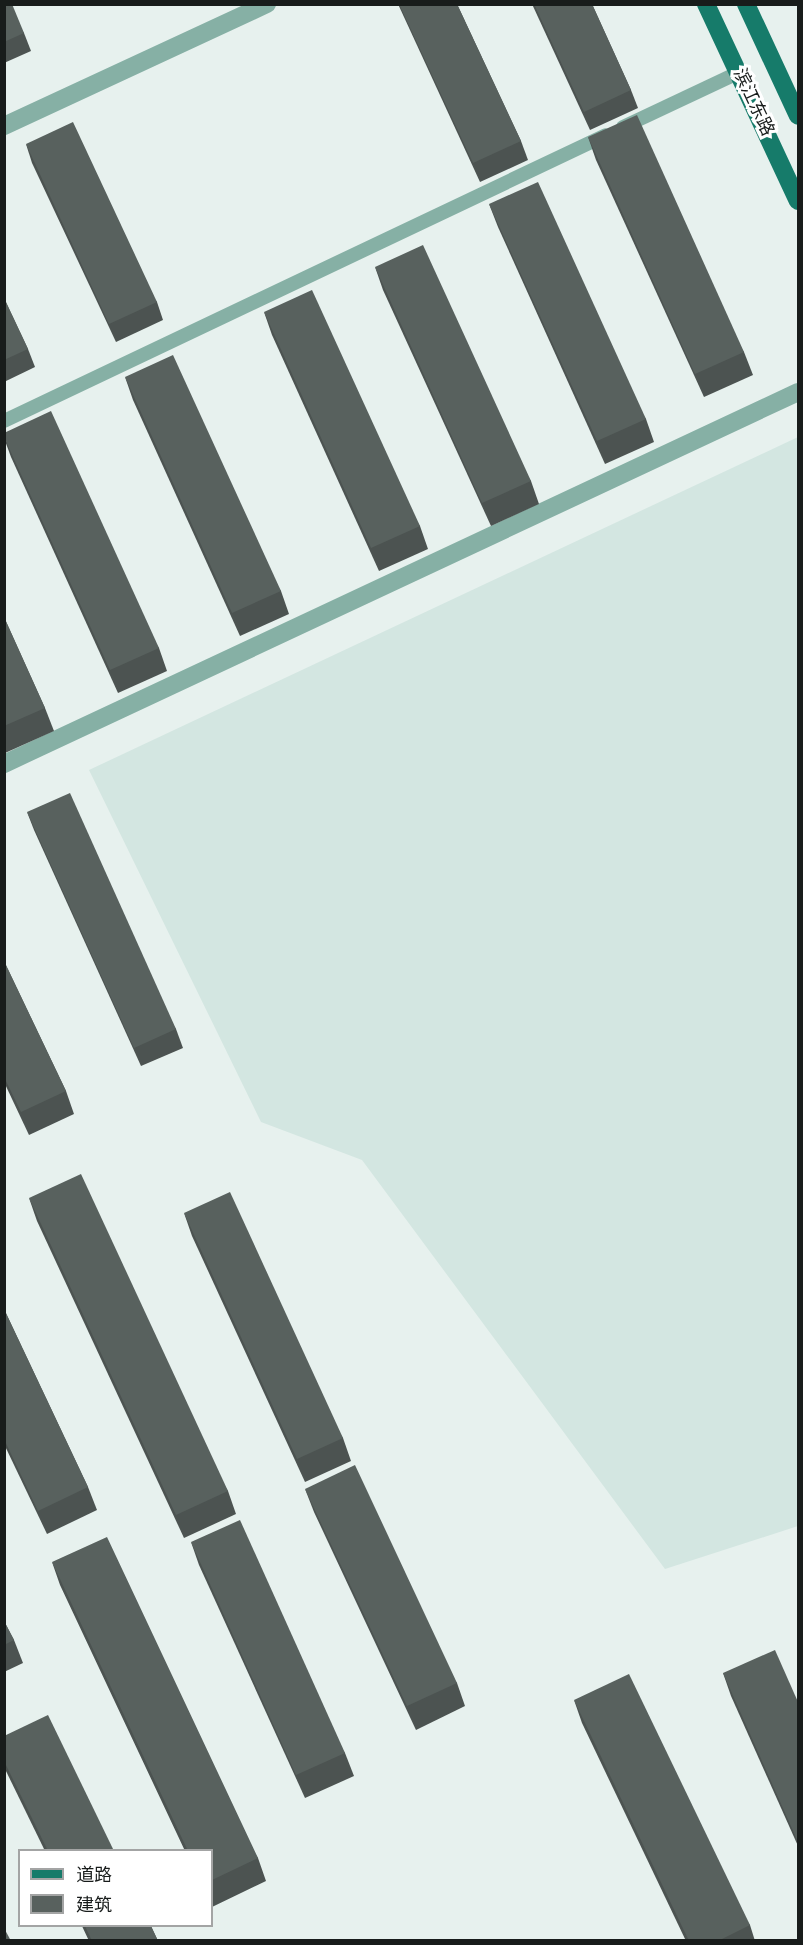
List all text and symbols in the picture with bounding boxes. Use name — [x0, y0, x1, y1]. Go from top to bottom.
street label: 滨江东路 — [727, 66, 777, 140]
legend — [18, 1849, 213, 1927]
text: 道路 — [76, 1865, 112, 1888]
text: 建筑 — [76, 1895, 112, 1918]

